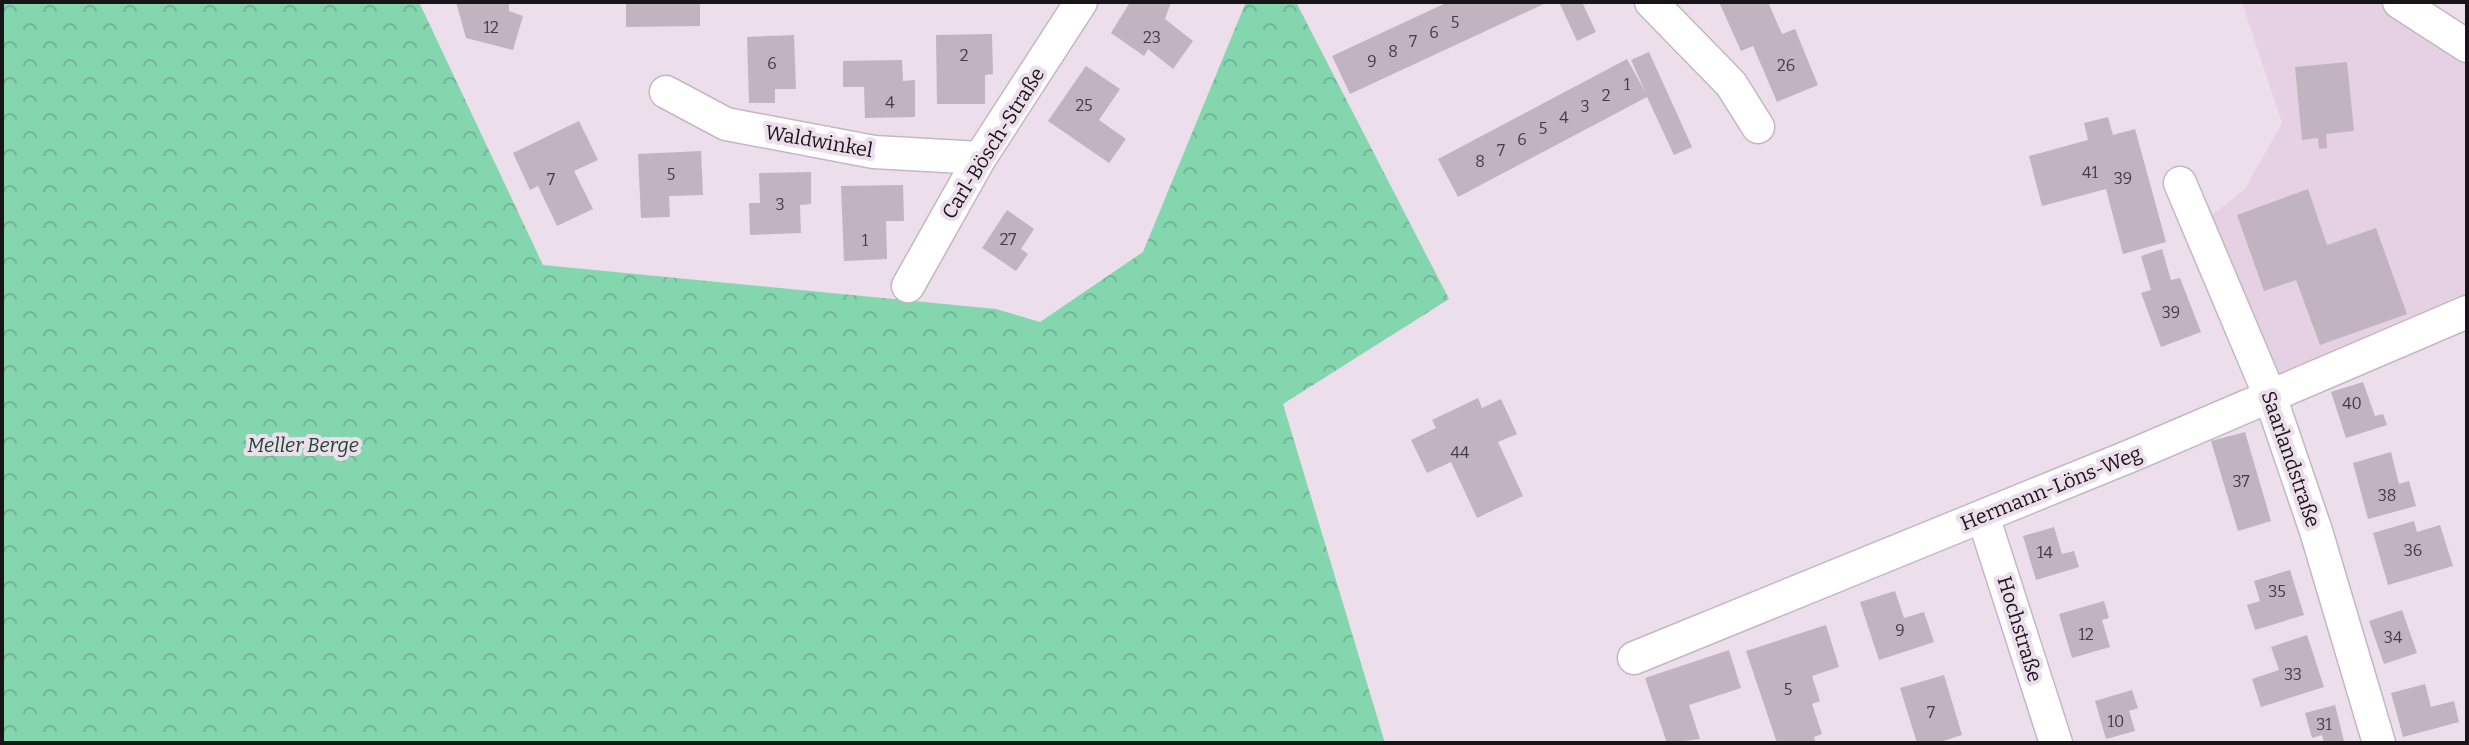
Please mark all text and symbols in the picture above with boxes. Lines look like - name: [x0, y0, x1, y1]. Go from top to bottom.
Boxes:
- house number: 5: [1451, 13, 1459, 32]
- house number: 12: [483, 18, 499, 37]
- house number: 6: [1429, 23, 1439, 42]
- house number: 23: [1143, 28, 1161, 47]
- house number: 7: [1409, 32, 1417, 51]
- house number: 8: [1388, 42, 1398, 61]
- house number: 2: [960, 46, 968, 65]
- house number: 9: [1367, 52, 1377, 71]
- house number: 6: [767, 54, 777, 73]
- house number: 26: [1777, 56, 1795, 75]
- street label: Carl-Bösch-Straße: [937, 63, 1049, 223]
- house number: 1: [1624, 75, 1631, 94]
- house number: 2: [1602, 86, 1610, 105]
- house number: 4: [885, 93, 895, 112]
- house number: 25: [1075, 96, 1093, 115]
- house number: 3: [1580, 97, 1590, 116]
- house number: 4: [1559, 108, 1569, 127]
- house number: 5: [1539, 119, 1547, 138]
- street label: Waldwinkel: [763, 120, 875, 162]
- house number: 6: [1517, 130, 1527, 149]
- house number: 7: [1497, 141, 1505, 160]
- house number: 8: [1475, 152, 1485, 171]
- house number: 41: [2082, 163, 2098, 182]
- house number: 5: [667, 165, 675, 184]
- house number: 39: [2114, 169, 2132, 188]
- house number: 7: [547, 170, 555, 189]
- house number: 3: [775, 195, 785, 214]
- house number: 27: [1000, 230, 1016, 249]
- house number: 1: [862, 231, 869, 250]
- house number: 39: [2162, 303, 2180, 322]
- street label: Saarlandstraße: [2256, 388, 2326, 530]
- house number: 40: [2342, 394, 2362, 413]
- park label: Meller Berge: [247, 433, 359, 457]
- street label: Hermann-Löns-Weg: [1957, 441, 2145, 535]
- house number: 44: [1451, 443, 1470, 462]
- house number: 37: [2232, 472, 2250, 491]
- house number: 38: [2378, 486, 2396, 505]
- house number: 36: [2404, 541, 2422, 560]
- house number: 14: [2037, 543, 2054, 562]
- street label: Hochstraße: [1993, 573, 2047, 685]
- house number: 35: [2268, 582, 2286, 601]
- house number: 9: [1895, 621, 1905, 640]
- house number: 12: [2078, 625, 2094, 644]
- house number: 34: [2384, 628, 2403, 647]
- house number: 33: [2284, 665, 2302, 684]
- house number: 5: [1784, 680, 1792, 699]
- house number: 7: [1927, 703, 1935, 722]
- house number: 10: [2108, 712, 2124, 731]
- house number: 31: [2316, 715, 2332, 734]

